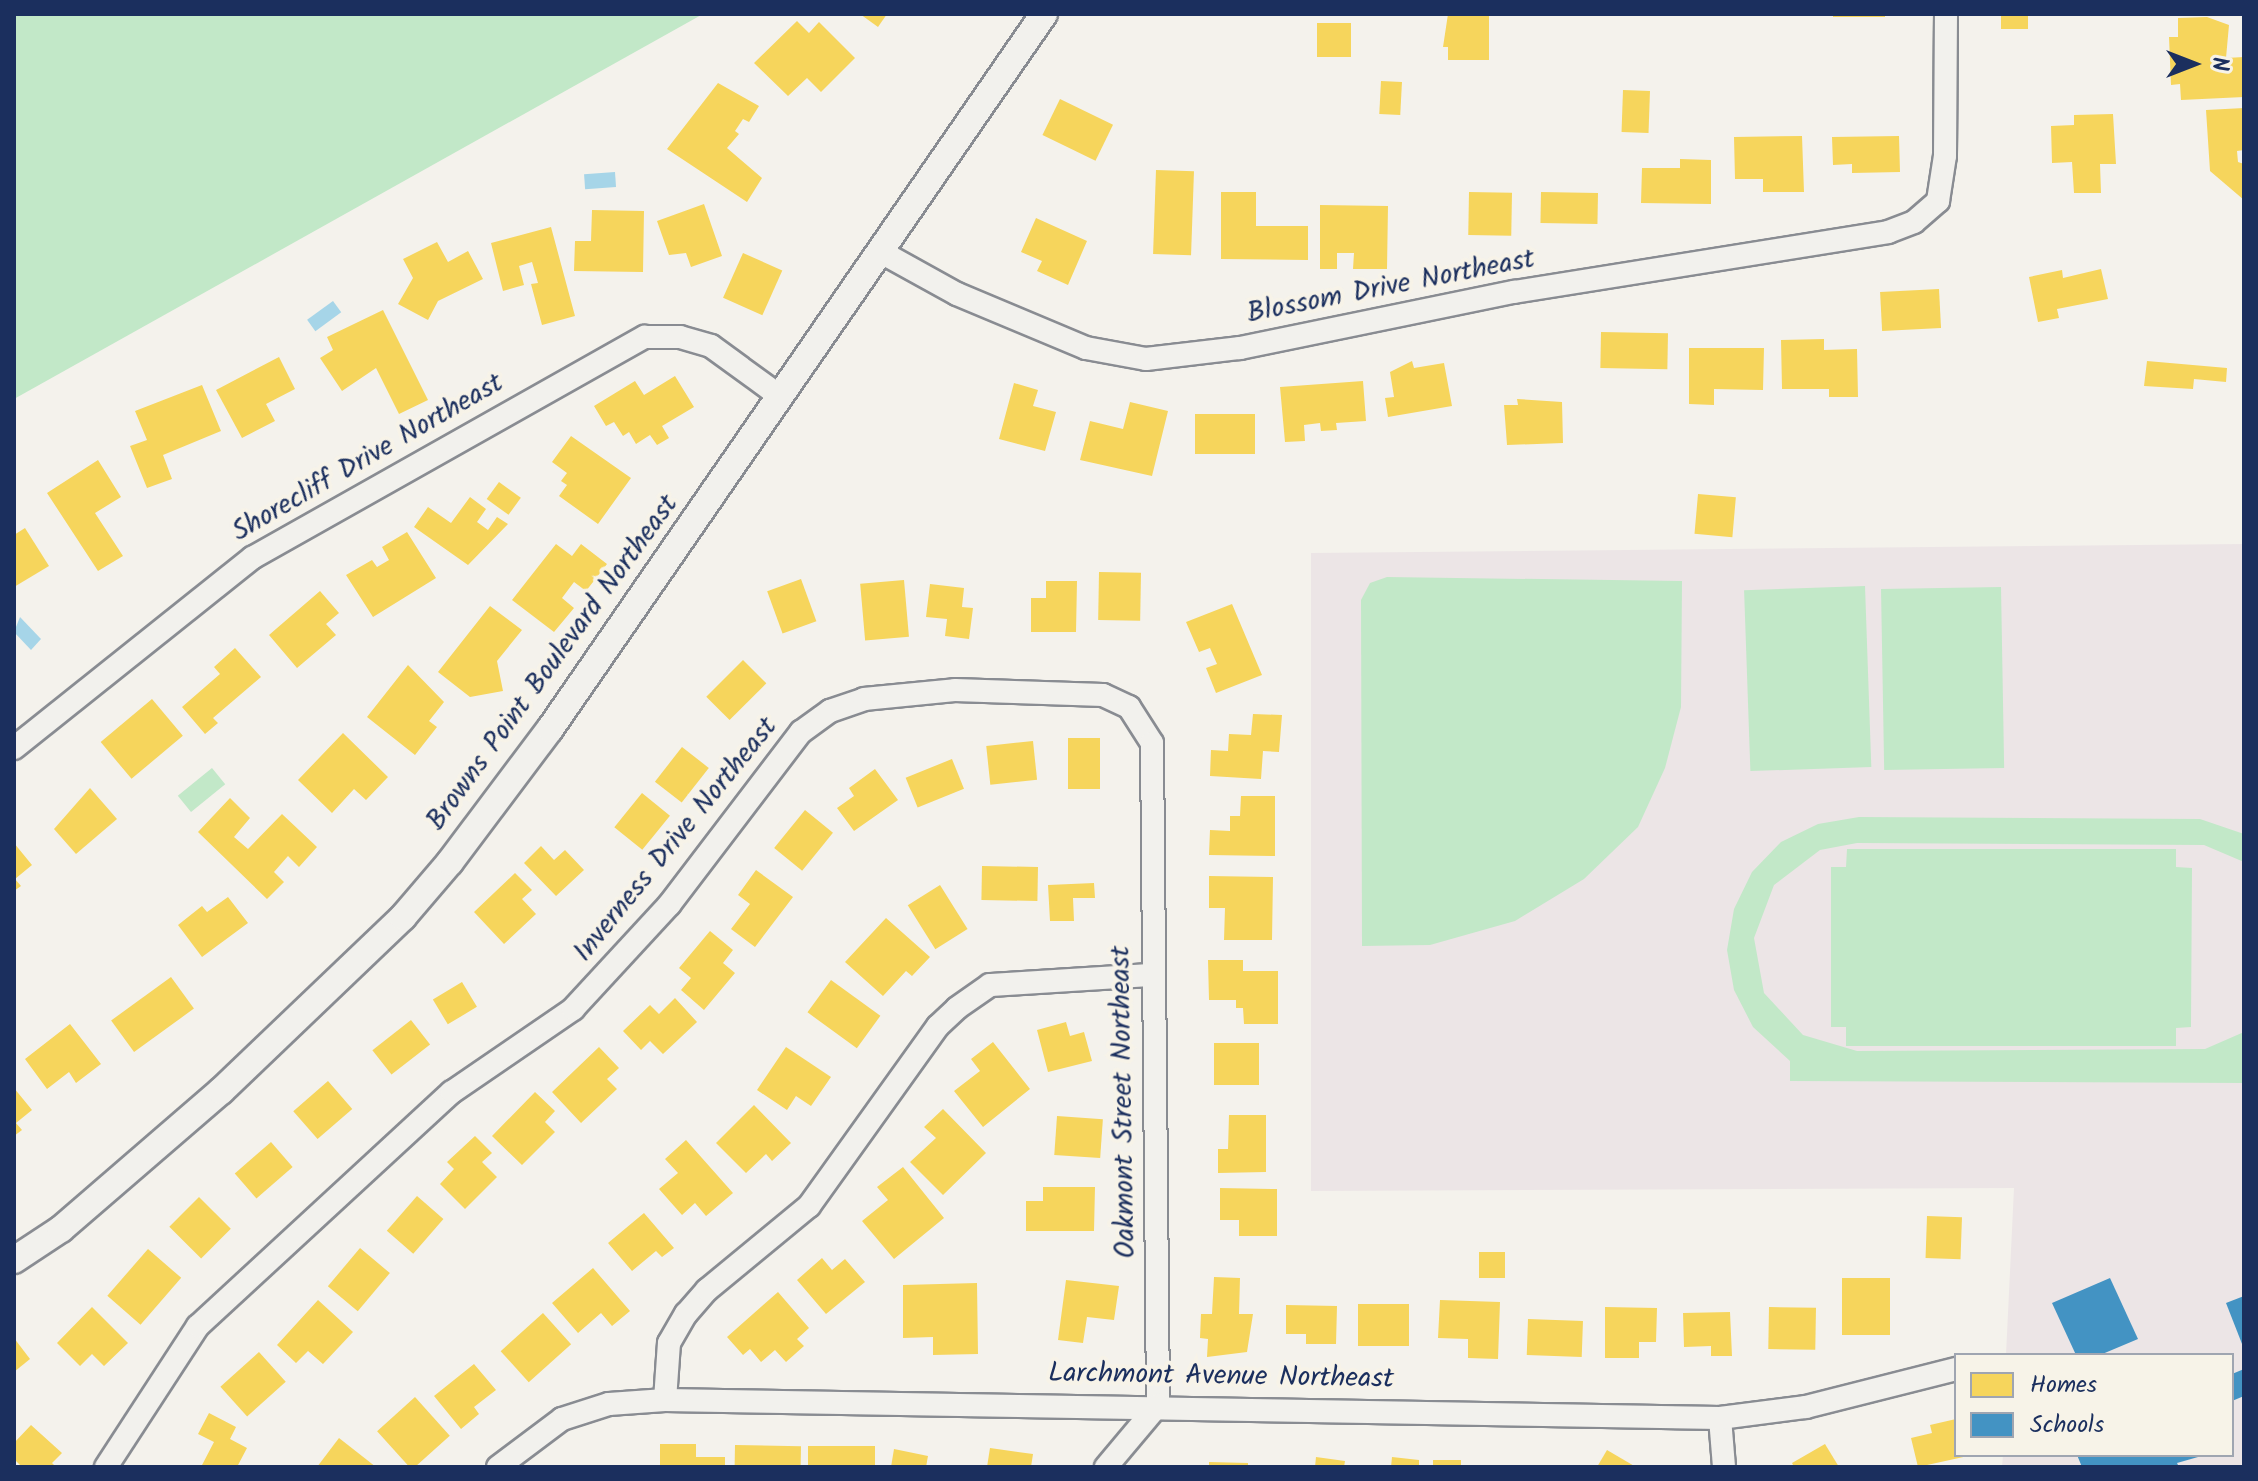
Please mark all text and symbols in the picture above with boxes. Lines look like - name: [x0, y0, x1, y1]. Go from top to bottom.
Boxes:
- north arrow: [2154, 24, 2234, 104]
- text: N: [2201, 57, 2236, 71]
- street label: Blossom Drive Northeast: [1244, 243, 1538, 331]
- street label: Shorecliff Drive Northeast: [226, 367, 510, 549]
- street label: Browns Point Boulevard Northeast: [420, 489, 686, 837]
- street label: Inverness Drive Northeast: [567, 711, 785, 969]
- street label: Oakmont Street Northeast: [1104, 945, 1144, 1259]
- legend: [1954, 1353, 2234, 1457]
- street label: Larchmont Avenue Northeast: [1048, 1357, 1394, 1397]
- text: Homes: [2030, 1366, 2097, 1405]
- text: Schools: [2030, 1406, 2104, 1445]

